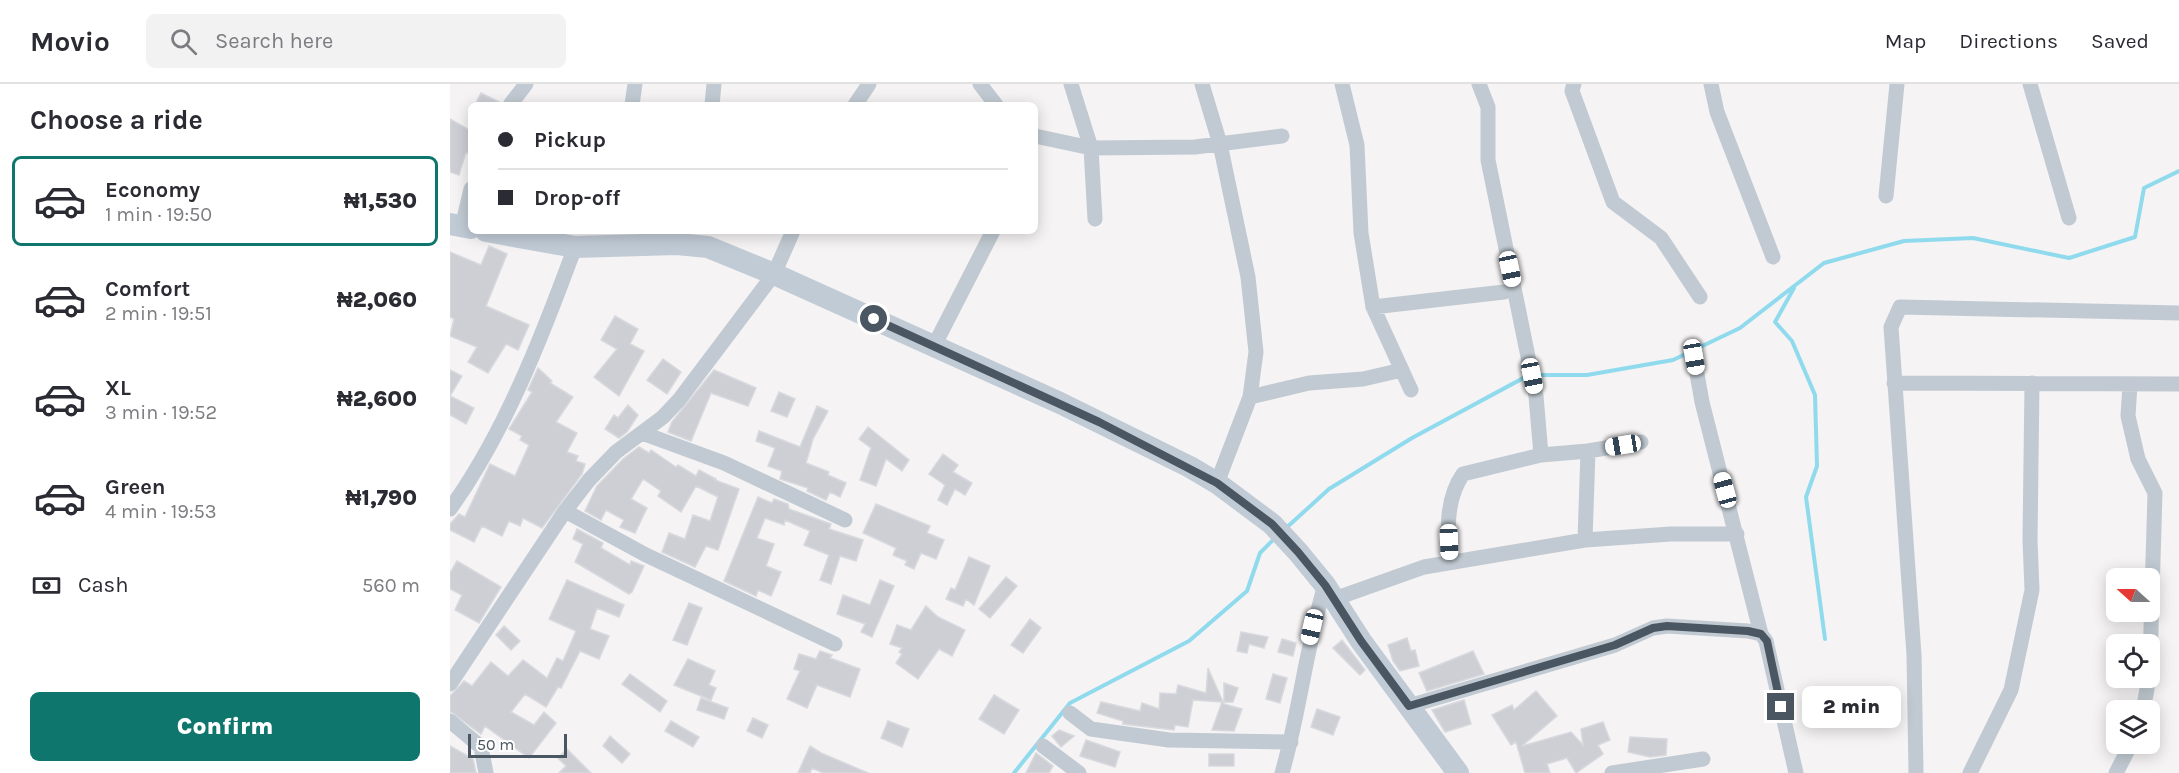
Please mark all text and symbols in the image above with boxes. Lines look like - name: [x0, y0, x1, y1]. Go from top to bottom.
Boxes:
- search box: [146, 14, 566, 68]
- text: Movio: [30, 25, 110, 58]
- icon: search: [167, 25, 200, 58]
- text: Search here: [215, 28, 333, 54]
- text: Map: [1885, 29, 1926, 53]
- text: Directions: [1959, 29, 2058, 53]
- text: Saved: [2091, 29, 2149, 53]
- text: Choose a ride: [30, 104, 203, 136]
- text: Pickup: [534, 127, 606, 153]
- icon: car: [33, 174, 87, 228]
- text: Economy: [105, 177, 200, 203]
- text: Drop-off: [534, 185, 620, 211]
- text: ₦1,530: [344, 188, 417, 214]
- text: 1 min · 19:50: [105, 203, 212, 226]
- car: [1497, 250, 1523, 288]
- icon: car: [33, 273, 87, 327]
- text: Comfort: [105, 276, 190, 302]
- text: ₦2,060: [337, 287, 417, 313]
- text: 2 min · 19:51: [105, 302, 212, 325]
- route start: [860, 305, 887, 332]
- car: [1682, 338, 1706, 376]
- car: [1520, 357, 1544, 395]
- icon: car: [33, 372, 87, 426]
- text: XL: [105, 375, 131, 401]
- text: ₦2,600: [337, 386, 417, 412]
- text: 3 min · 19:52: [105, 401, 217, 424]
- car: [1604, 433, 1642, 457]
- car: [1712, 470, 1738, 510]
- icon: car: [33, 471, 87, 525]
- text: Green: [105, 474, 166, 500]
- text: ₦1,790: [346, 485, 417, 511]
- text: 4 min · 19:53: [105, 500, 217, 523]
- car: [1439, 524, 1459, 560]
- north arrow: [2106, 568, 2160, 622]
- map controls: [2106, 568, 2160, 754]
- icon: cash: [30, 569, 63, 602]
- text: Cash: [78, 572, 128, 598]
- text: 560 m: [362, 574, 420, 597]
- car: [1299, 607, 1325, 647]
- button: locate: [2106, 634, 2160, 688]
- callout: 2 min: [1802, 686, 1901, 728]
- button: Confirm: [30, 692, 420, 761]
- route end: [1767, 693, 1794, 720]
- text: 2 min: [1823, 695, 1880, 718]
- button: layers: [2106, 700, 2160, 754]
- scale bar: [468, 731, 567, 758]
- text: 50 m: [477, 735, 514, 754]

